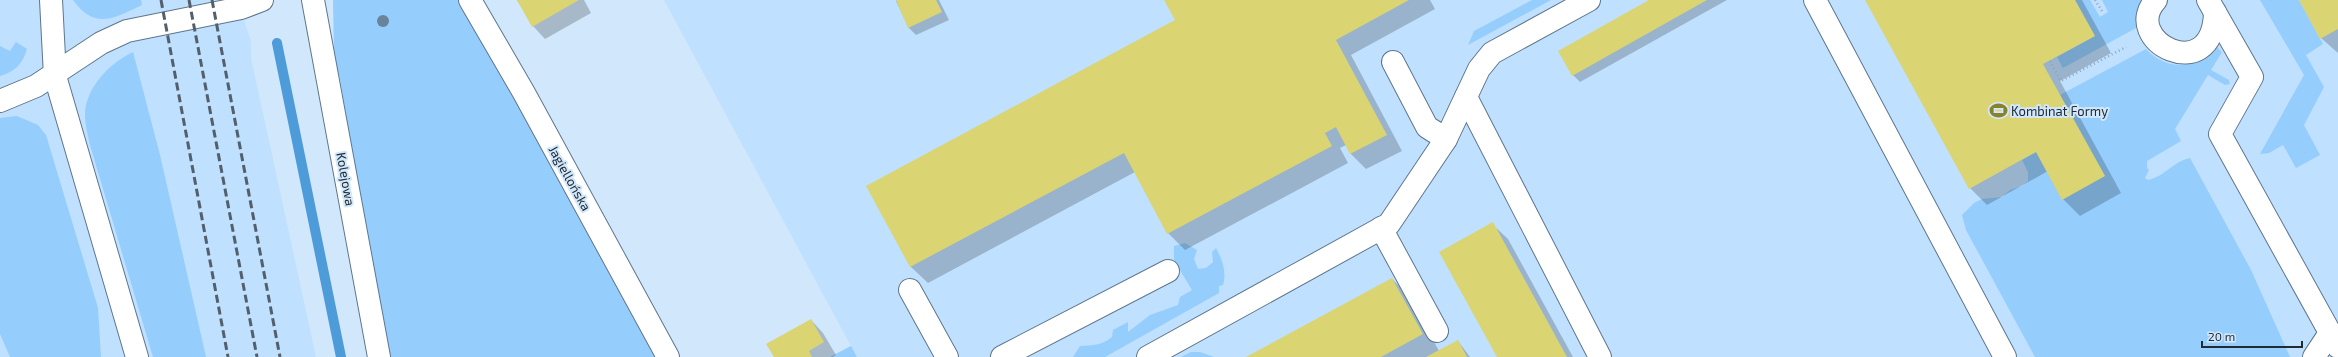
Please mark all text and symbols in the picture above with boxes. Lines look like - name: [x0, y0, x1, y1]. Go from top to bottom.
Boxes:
- sports icon: Kombinat Formy: [1988, 101, 2008, 121]
- place label: Kombinat Formy: [2011, 103, 2108, 119]
- street label: Jagiellońska: [546, 143, 594, 213]
- street label: Kolejowa: [333, 151, 359, 207]
- scale bar: [2202, 323, 2302, 349]
- text: 20 m: [2208, 329, 2235, 343]

